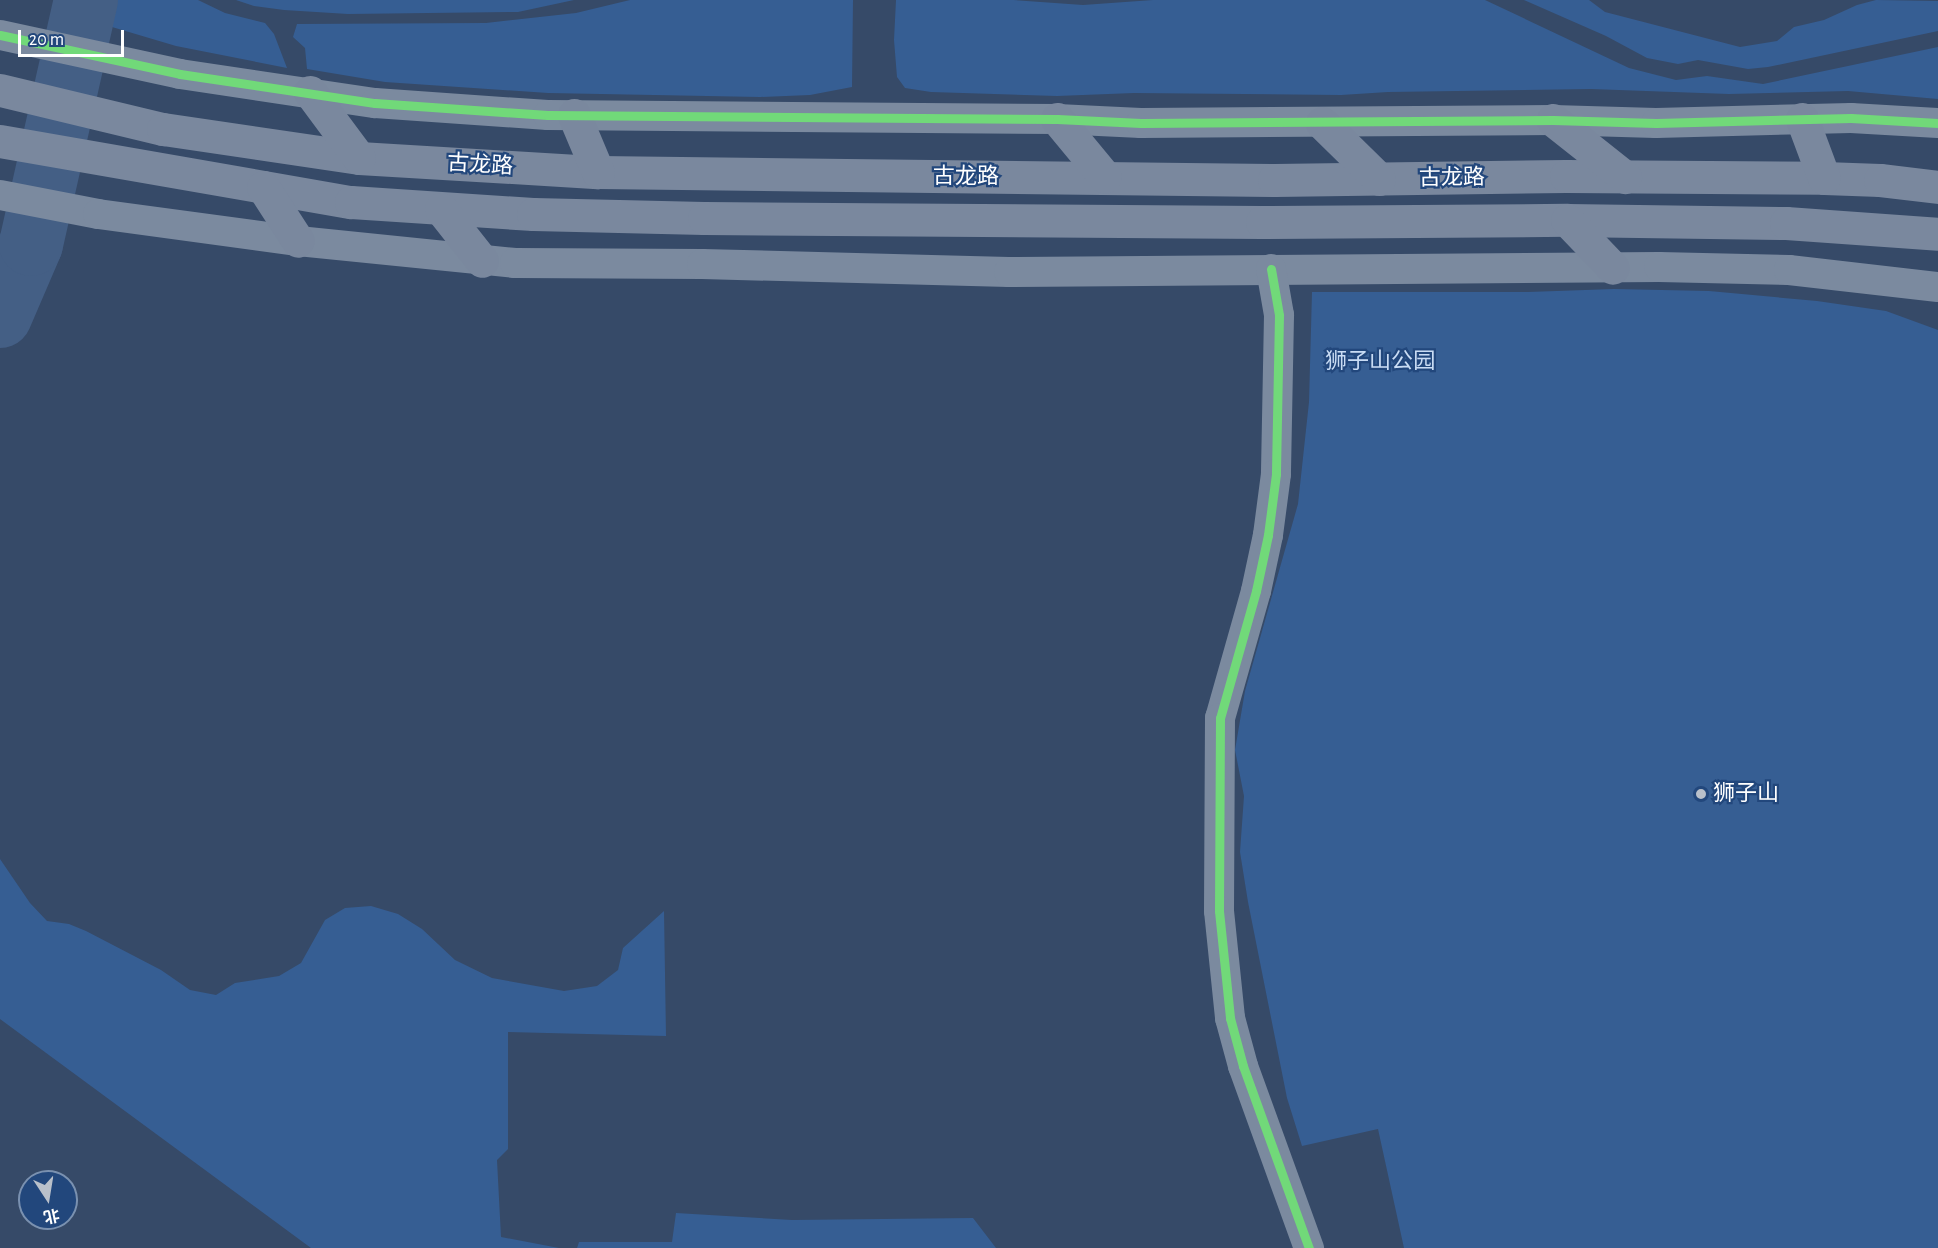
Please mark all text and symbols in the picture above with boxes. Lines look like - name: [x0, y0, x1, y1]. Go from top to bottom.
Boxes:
- scale bar: [21, 18, 128, 56]
- text: 20 m: [29, 31, 64, 49]
- street label: 古龙路: [446, 150, 514, 180]
- street label: 古龙路: [933, 164, 999, 190]
- street label: 古龙路: [1419, 164, 1485, 192]
- park label: 狮子山公园: [1325, 349, 1435, 375]
- place label: 狮子山: [1713, 781, 1779, 807]
- marker: 狮子山: [1694, 787, 1708, 801]
- north arrow: [18, 1170, 78, 1230]
- text: 北: [42, 1206, 61, 1225]

